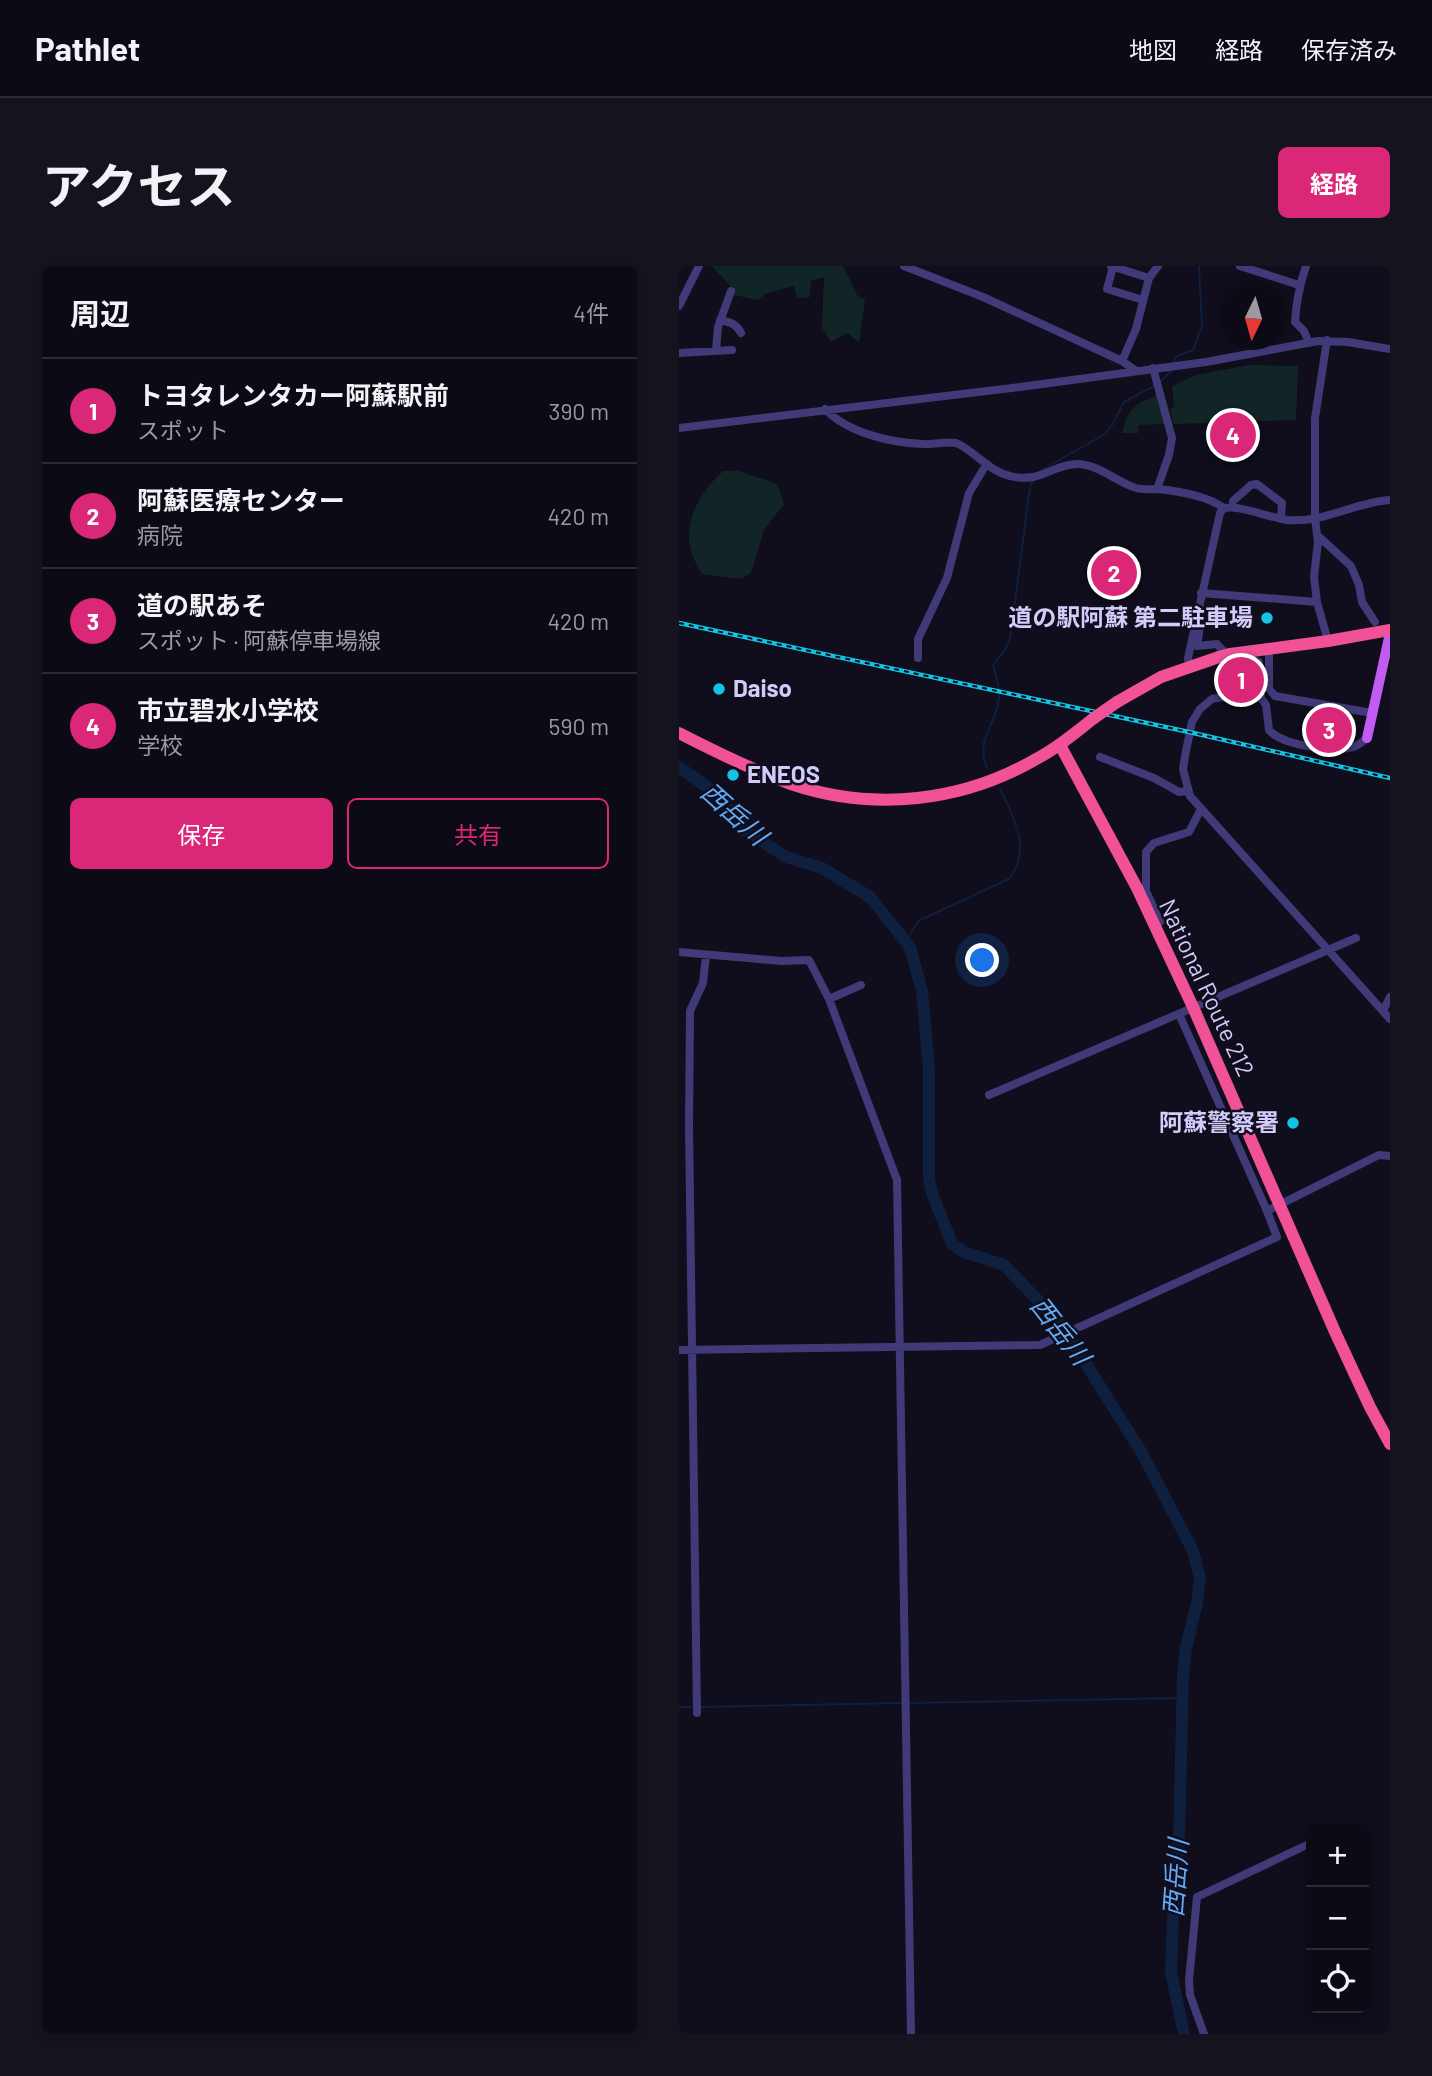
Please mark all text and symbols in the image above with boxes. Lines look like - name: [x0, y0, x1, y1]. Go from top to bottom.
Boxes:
- text: Pathlet: [35, 28, 140, 68]
- text: 地図: [1129, 35, 1177, 64]
- text: 経路: [1215, 35, 1263, 64]
- text: 保存済み: [1301, 35, 1397, 64]
- button: 経路: [1278, 147, 1390, 218]
- text: アクセス: [42, 155, 236, 214]
- north arrow: [1222, 287, 1285, 350]
- text: 周辺: [70, 295, 130, 331]
- text: 4件: [573, 299, 609, 327]
- text: トヨタレンタカー阿蘇駅前: [137, 379, 449, 410]
- text: 1: [89, 397, 97, 425]
- text: 390 m: [549, 397, 609, 425]
- pin: 4: [1210, 409, 1256, 461]
- text: スポット: [137, 416, 229, 444]
- text: 阿蘇医療センター: [137, 484, 345, 515]
- text: 2: [87, 502, 99, 530]
- text: 420 m: [547, 502, 609, 530]
- text: 病院: [137, 521, 183, 549]
- pin: 2: [1091, 547, 1137, 599]
- text: 道の駅あそ: [137, 589, 267, 620]
- place label: 道の駅阿蘇 第二駐車場: [1008, 602, 1253, 631]
- text: 3: [87, 607, 99, 635]
- text: 420 m: [547, 607, 609, 635]
- marker: 道の駅阿蘇 第二駐車場: [1259, 610, 1275, 626]
- text: スポット · 阿蘇停車場線: [137, 626, 381, 654]
- pin: 1: [1218, 654, 1264, 706]
- place label: Daiso: [733, 673, 792, 702]
- marker: Daiso: [711, 681, 727, 697]
- text: 市立碧水小学校: [137, 694, 319, 725]
- pin: 3: [1306, 704, 1352, 756]
- text: 4: [86, 712, 100, 740]
- text: 590 m: [549, 712, 609, 740]
- text: 学校: [137, 731, 183, 759]
- place label: ENEOS: [747, 759, 820, 788]
- marker: ENEOS: [725, 767, 741, 783]
- water label: 西岳川: [696, 775, 777, 853]
- button: 保存: [70, 798, 333, 869]
- button: 共有: [347, 798, 609, 869]
- street label: National Route 212: [1154, 894, 1261, 1081]
- your location: [965, 943, 999, 977]
- place label: 阿蘇警察署: [1159, 1107, 1279, 1136]
- marker: 阿蘇警察署: [1285, 1115, 1301, 1131]
- water label: 西岳川: [1025, 1290, 1099, 1373]
- map controls: [1306, 1824, 1369, 2013]
- button: +: [1306, 1824, 1369, 1887]
- water label: 西岳川: [1156, 1835, 1193, 1918]
- button: −: [1306, 1887, 1369, 1950]
- button: locate: [1306, 1950, 1369, 2013]

